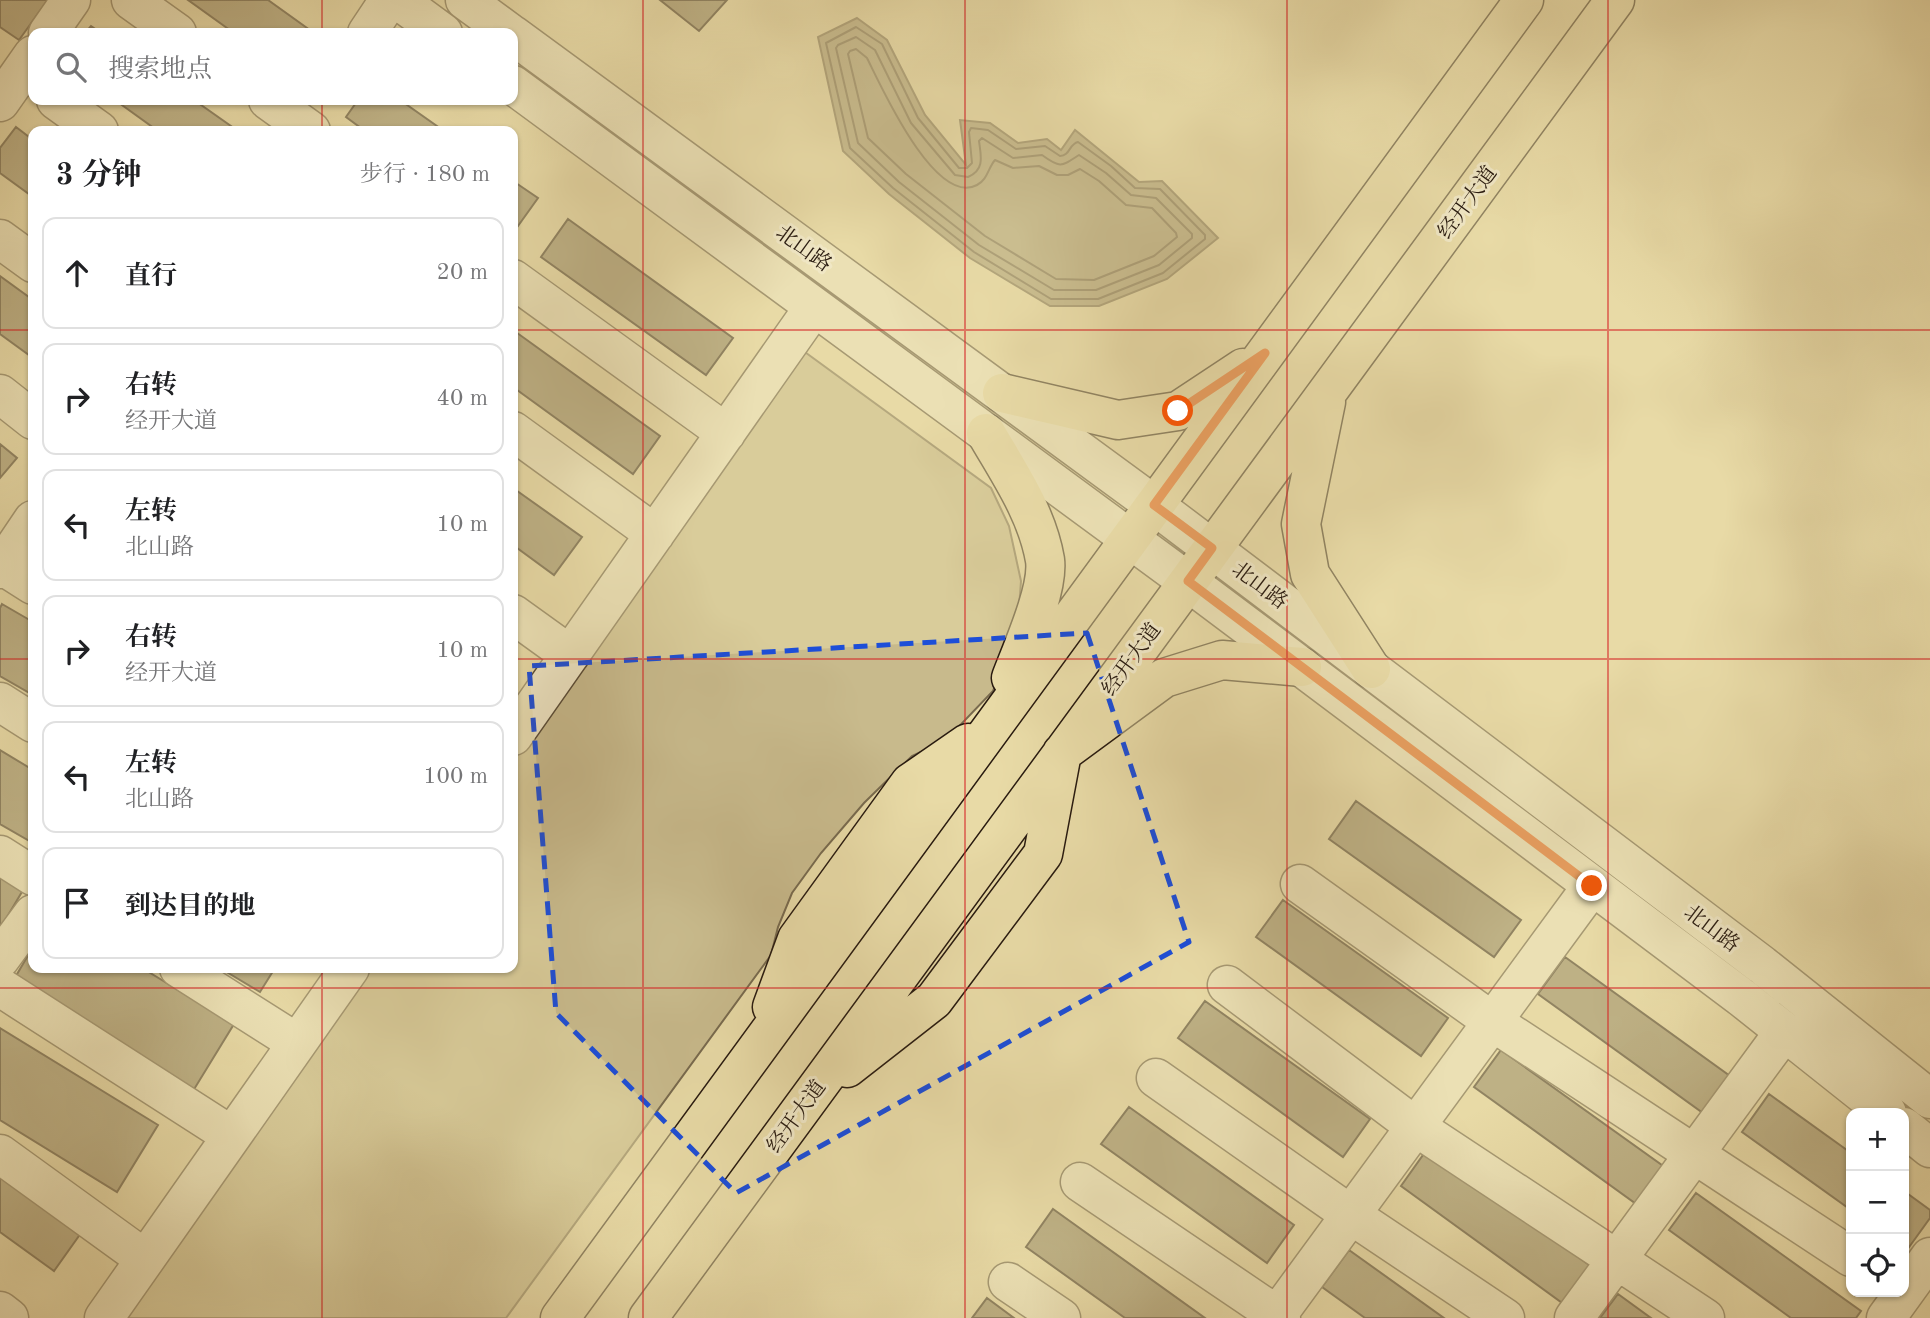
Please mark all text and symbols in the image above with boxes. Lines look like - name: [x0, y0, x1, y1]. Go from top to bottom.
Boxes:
- search box: [28, 28, 518, 105]
- icon: search: [52, 48, 90, 86]
- text: 搜索地点: [108, 57, 212, 83]
- text: 3 分钟: [56, 161, 142, 191]
- street label: 经开大道: [1433, 162, 1501, 243]
- text: 步行 · 180 m: [360, 163, 490, 186]
- street label: 北山路: [771, 221, 836, 276]
- icon: ahead: [58, 254, 96, 292]
- text: 20 m: [437, 261, 488, 284]
- text: 直行: [125, 264, 177, 290]
- text: 右转: [125, 373, 177, 399]
- icon: right: [58, 380, 96, 418]
- text: 40 m: [437, 387, 488, 410]
- route start: [1162, 395, 1193, 426]
- text: 经开大道: [125, 410, 217, 433]
- text: 左转: [125, 499, 177, 525]
- icon: left: [58, 506, 96, 544]
- text: 10 m: [437, 513, 488, 536]
- text: 北山路: [125, 536, 194, 559]
- street label: 北山路: [1228, 557, 1292, 614]
- street label: 经开大道: [1097, 619, 1165, 700]
- text: 右转: [125, 625, 177, 651]
- icon: right: [58, 632, 96, 670]
- text: 10 m: [437, 639, 488, 662]
- text: 经开大道: [125, 662, 217, 685]
- text: 左转: [125, 751, 177, 777]
- icon: left: [58, 758, 96, 796]
- text: 100 m: [423, 765, 488, 788]
- text: 北山路: [125, 788, 194, 811]
- route end: [1576, 870, 1607, 901]
- icon: arrive: [58, 884, 96, 922]
- text: 到达目的地: [125, 894, 255, 920]
- street label: 北山路: [1680, 900, 1744, 957]
- street label: 经开大道: [762, 1076, 830, 1157]
- map controls: [1846, 1108, 1909, 1297]
- button: +: [1846, 1108, 1909, 1171]
- button: −: [1846, 1171, 1909, 1234]
- button: locate: [1846, 1234, 1909, 1297]

